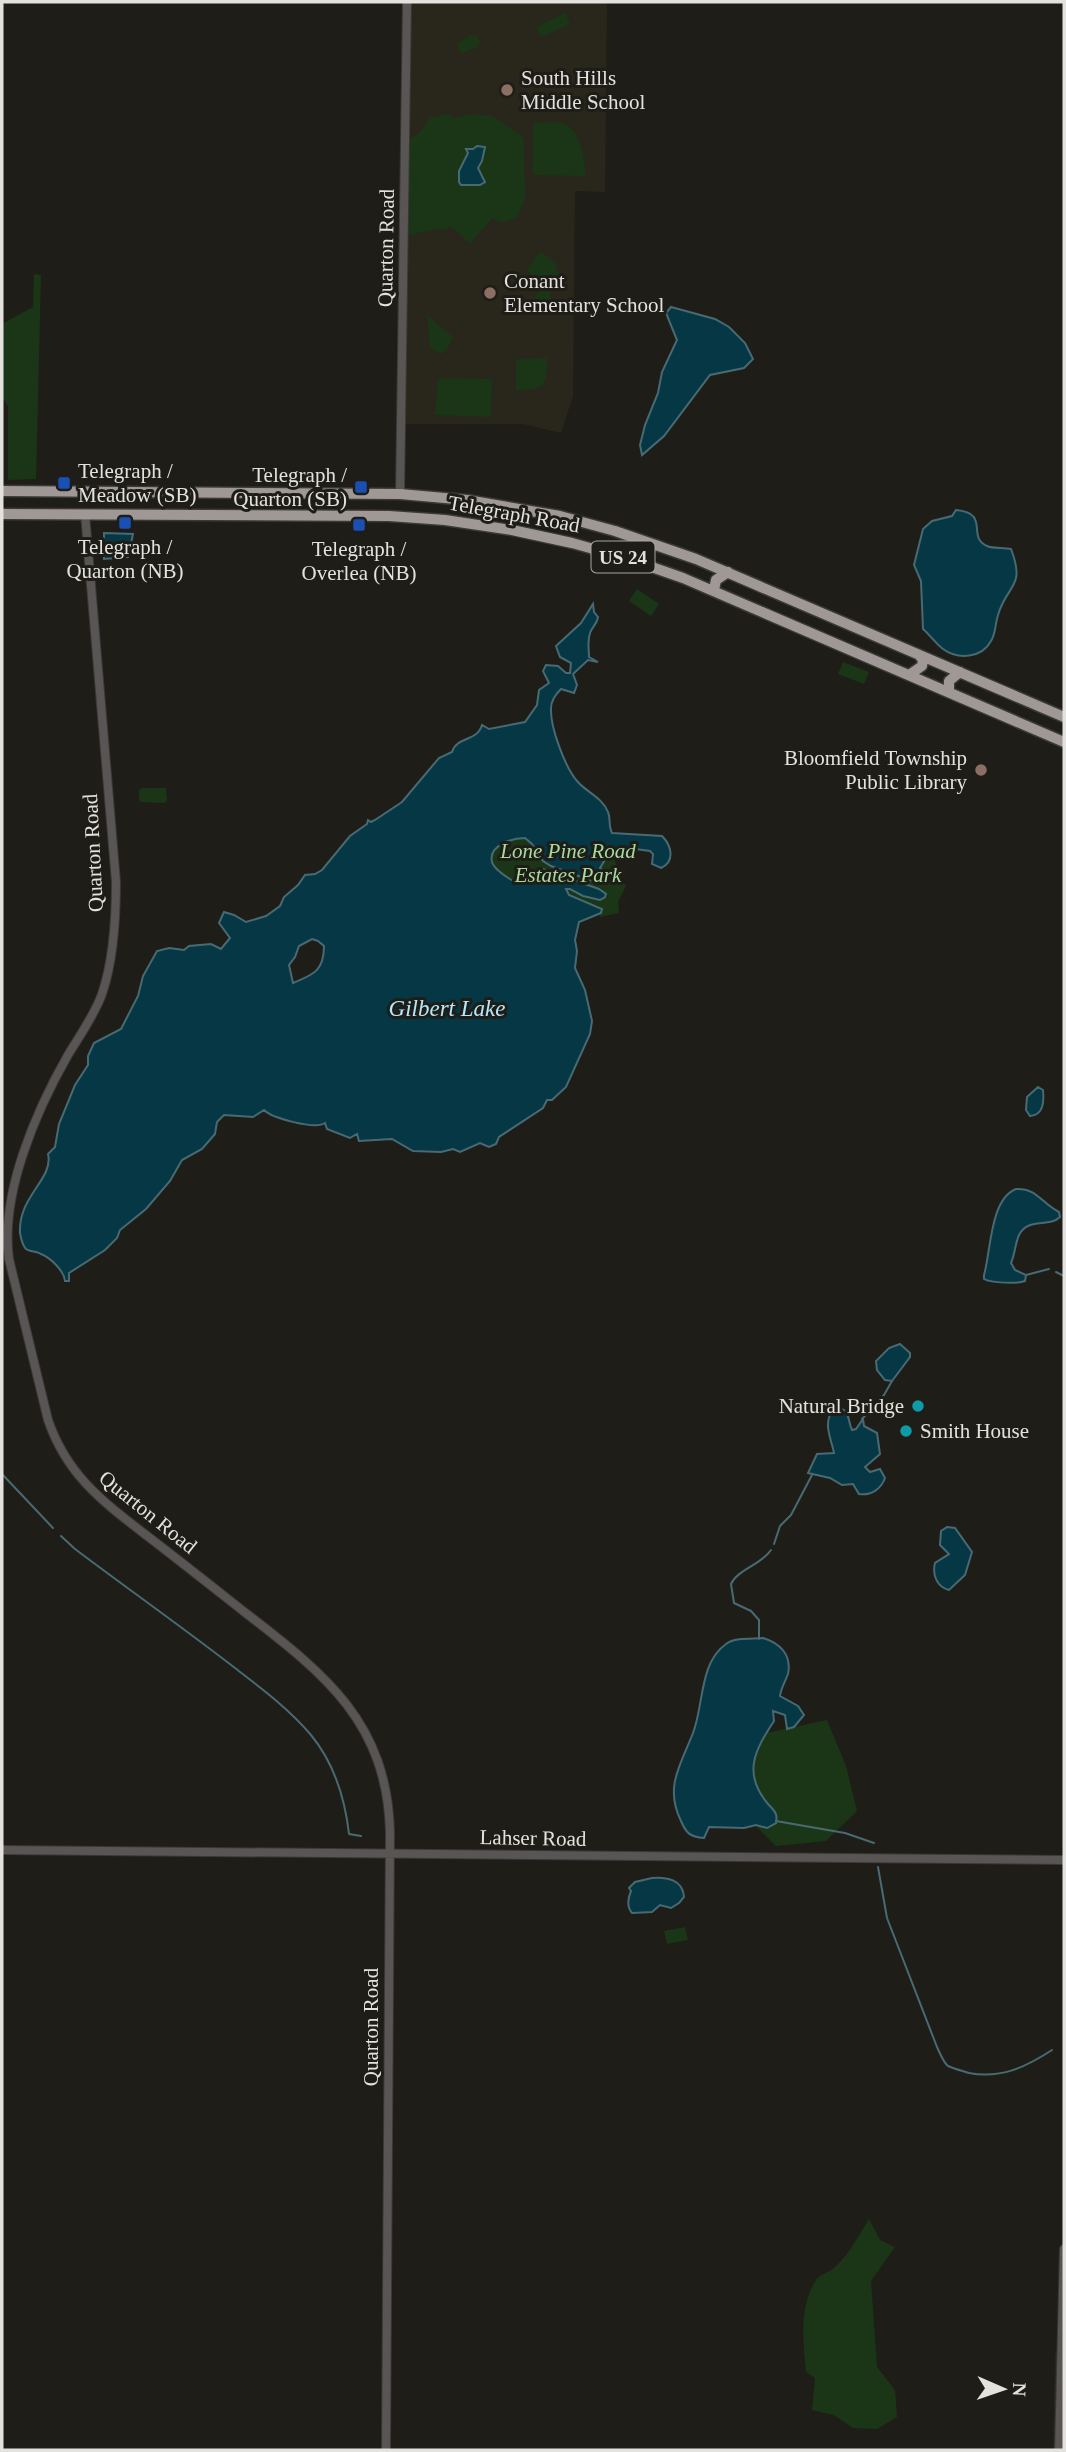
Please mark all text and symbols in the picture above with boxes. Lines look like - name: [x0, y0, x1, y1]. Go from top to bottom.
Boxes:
- place label: South Hills Middle School: [521, 66, 645, 114]
- marker: South Hills Middle School: [499, 82, 515, 98]
- street label: Quarton Road: [373, 188, 399, 307]
- place label: Conant Elementary School: [504, 269, 665, 317]
- marker: Conant Elementary School: [482, 285, 498, 301]
- place label: Telegraph / Meadow (SB): [78, 459, 196, 507]
- place label: Telegraph / Quarton (SB): [233, 463, 347, 511]
- marker: Telegraph / Meadow (SB): [56, 475, 72, 491]
- marker: Telegraph / Quarton (SB): [353, 479, 369, 495]
- street label: Telegraph Road: [446, 491, 582, 537]
- marker: Telegraph / Quarton (NB): [117, 515, 133, 531]
- marker: Telegraph / Overlea (NB): [351, 517, 367, 533]
- place label: Telegraph / Quarton (NB): [66, 535, 184, 583]
- place label: Telegraph / Overlea (NB): [302, 537, 416, 585]
- road number: US 24: [592, 542, 654, 572]
- place label: Bloomfield Township Public Library: [784, 746, 967, 794]
- marker: Bloomfield Township Public Library: [973, 762, 989, 778]
- street label: Quarton Road: [78, 793, 108, 913]
- park label: Lone Pine Road Estates Park: [499, 839, 636, 887]
- water label: Gilbert Lake: [389, 996, 505, 1021]
- place label: Natural Bridge: [779, 1394, 904, 1418]
- marker: Natural Bridge: [910, 1398, 926, 1414]
- place label: Smith House: [920, 1419, 1029, 1443]
- marker: Smith House: [898, 1423, 914, 1439]
- street label: Quarton Road: [94, 1465, 202, 1559]
- street label: Lahser Road: [479, 1825, 587, 1851]
- street label: Quarton Road: [359, 1967, 383, 2086]
- north arrow: [968, 2354, 1038, 2424]
- text: N: [1009, 2382, 1030, 2397]

